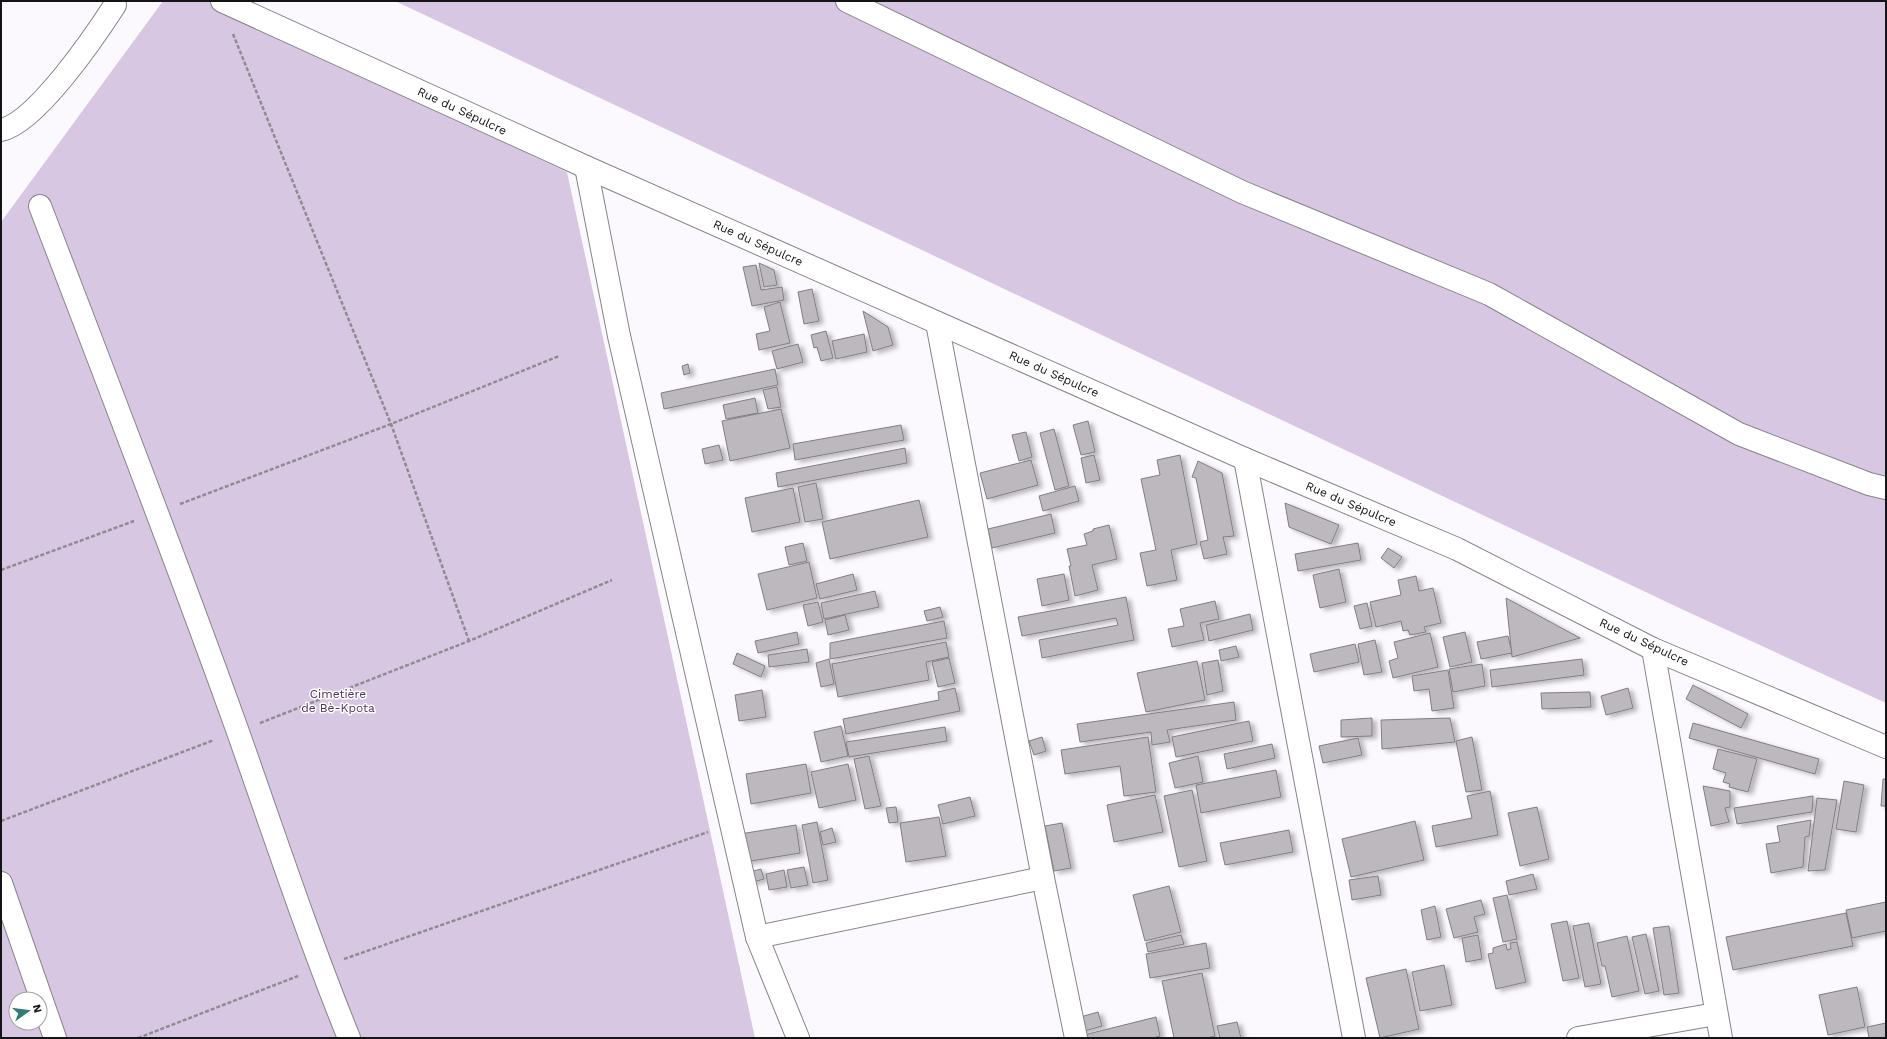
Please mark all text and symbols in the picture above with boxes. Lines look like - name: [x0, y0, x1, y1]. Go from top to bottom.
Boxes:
- street label: Rue du Sépulcre: [415, 84, 509, 138]
- street label: Rue du Sépulcre: [711, 217, 805, 269]
- street label: Rue du Sépulcre: [1007, 348, 1101, 400]
- street label: Rue du Sépulcre: [1304, 479, 1398, 529]
- street label: Rue du Sépulcre: [1597, 615, 1691, 669]
- park label: Cimetière de Bè-Kpota: [301, 687, 375, 715]
- north arrow: [8, 991, 48, 1031]
- text: N: [30, 1003, 45, 1014]

